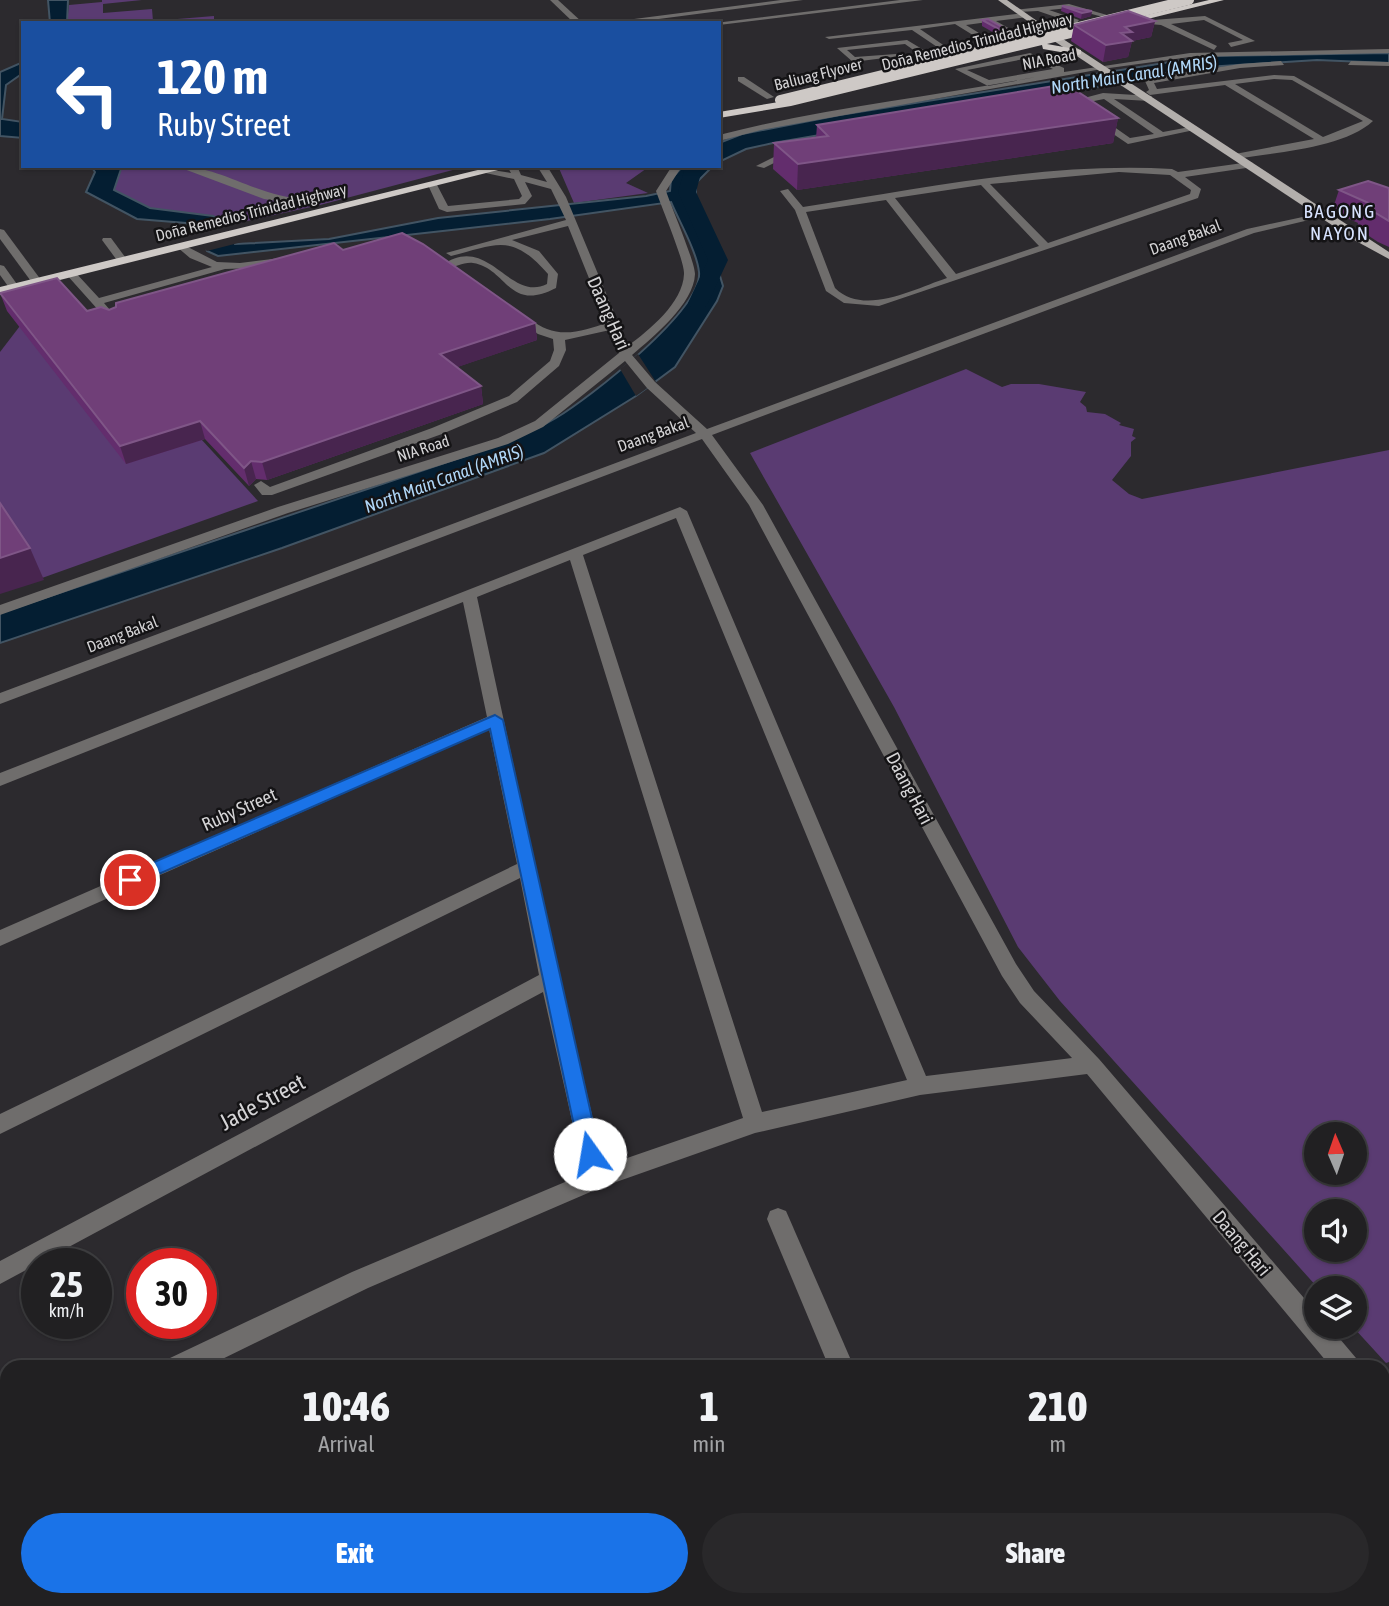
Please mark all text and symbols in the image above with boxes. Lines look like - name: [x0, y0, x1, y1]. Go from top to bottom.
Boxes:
- street label: Doña Remedios Trinidad Highway: [880, 8, 1075, 74]
- street label: NIA Road: [1021, 45, 1077, 73]
- text: 120 m: [157, 48, 268, 104]
- icon: left: [42, 49, 133, 140]
- water label: North Main Canal (AMRIS): [1049, 51, 1218, 98]
- street label: Baliuag Flyover: [772, 54, 864, 95]
- text: Ruby Street: [157, 106, 291, 143]
- street label: Doña Remedios Trinidad Highway: [154, 179, 349, 245]
- district label: BAGONG NAYON: [1304, 200, 1376, 244]
- street label: Daang Bakal: [1147, 216, 1224, 259]
- street label: Daang Hari: [583, 273, 635, 353]
- street label: Daang Bakal: [615, 413, 692, 456]
- street label: NIA Road: [394, 431, 452, 465]
- water label: North Main Canal (AMRIS): [361, 440, 526, 517]
- street label: Daang Bakal: [84, 612, 161, 657]
- street label: Daang Hari: [882, 748, 938, 828]
- street label: Ruby Street: [198, 783, 280, 835]
- pin: [100, 850, 160, 910]
- icon: arrive: [111, 861, 149, 899]
- street label: Jade Street: [215, 1069, 309, 1135]
- position arrow: [553, 1117, 627, 1191]
- north arrow: [1304, 1122, 1367, 1185]
- map controls: [1304, 1122, 1367, 1339]
- button: sound: [1304, 1199, 1367, 1262]
- street label: Daang Hari: [1208, 1206, 1276, 1280]
- speed limit sign: 30: [126, 1248, 217, 1339]
- text: 25: [50, 1264, 83, 1304]
- button: layers: [1304, 1276, 1367, 1339]
- text: km/h: [49, 1300, 84, 1321]
- text: 10:46: [303, 1382, 390, 1430]
- text: 1: [699, 1382, 719, 1430]
- text: 210: [1028, 1382, 1087, 1430]
- text: Arrival: [318, 1431, 374, 1457]
- text: min: [693, 1431, 726, 1457]
- text: m: [1049, 1431, 1066, 1457]
- button: Exit: [21, 1513, 688, 1593]
- button: Share: [702, 1513, 1369, 1593]

